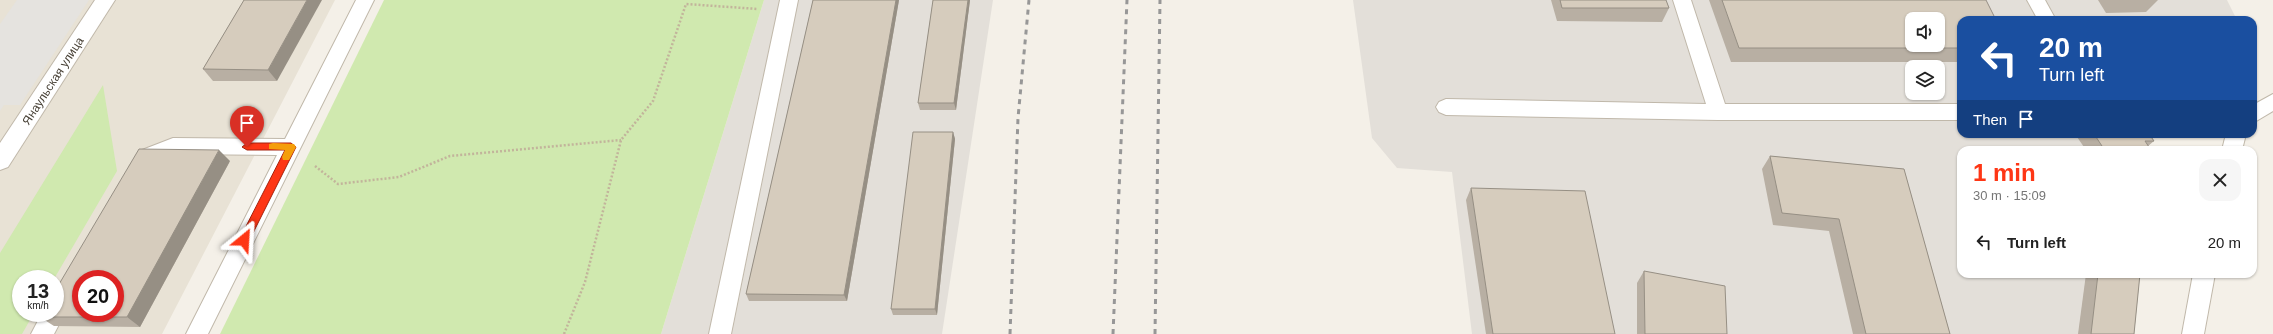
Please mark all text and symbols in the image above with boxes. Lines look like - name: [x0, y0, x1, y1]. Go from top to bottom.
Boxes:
- map controls: [1905, 12, 1945, 100]
- button: sound: [1905, 12, 1945, 52]
- icon: left: [1973, 32, 2025, 84]
- text: 20 m: [2039, 32, 2103, 63]
- street label: Янаульская улица: [19, 34, 87, 128]
- button: layers: [1905, 60, 1945, 100]
- text: Turn left: [2039, 65, 2104, 85]
- pin: [230, 106, 264, 147]
- icon: arrive: [2015, 108, 2037, 130]
- text: Then: [1973, 111, 2007, 128]
- icon: arrive: [236, 112, 258, 134]
- text: 1 min: [1973, 159, 2036, 186]
- button: close: [2199, 159, 2241, 201]
- text: 30 m · 15:09: [1973, 188, 2046, 203]
- position arrow: [223, 219, 265, 261]
- icon: left: [1973, 231, 1995, 253]
- text: Turn left: [2007, 234, 2066, 251]
- text: 20 m: [2208, 234, 2241, 251]
- speed limit sign: 20: [72, 270, 124, 322]
- text: 13: [27, 280, 49, 302]
- text: km/h: [27, 300, 49, 311]

